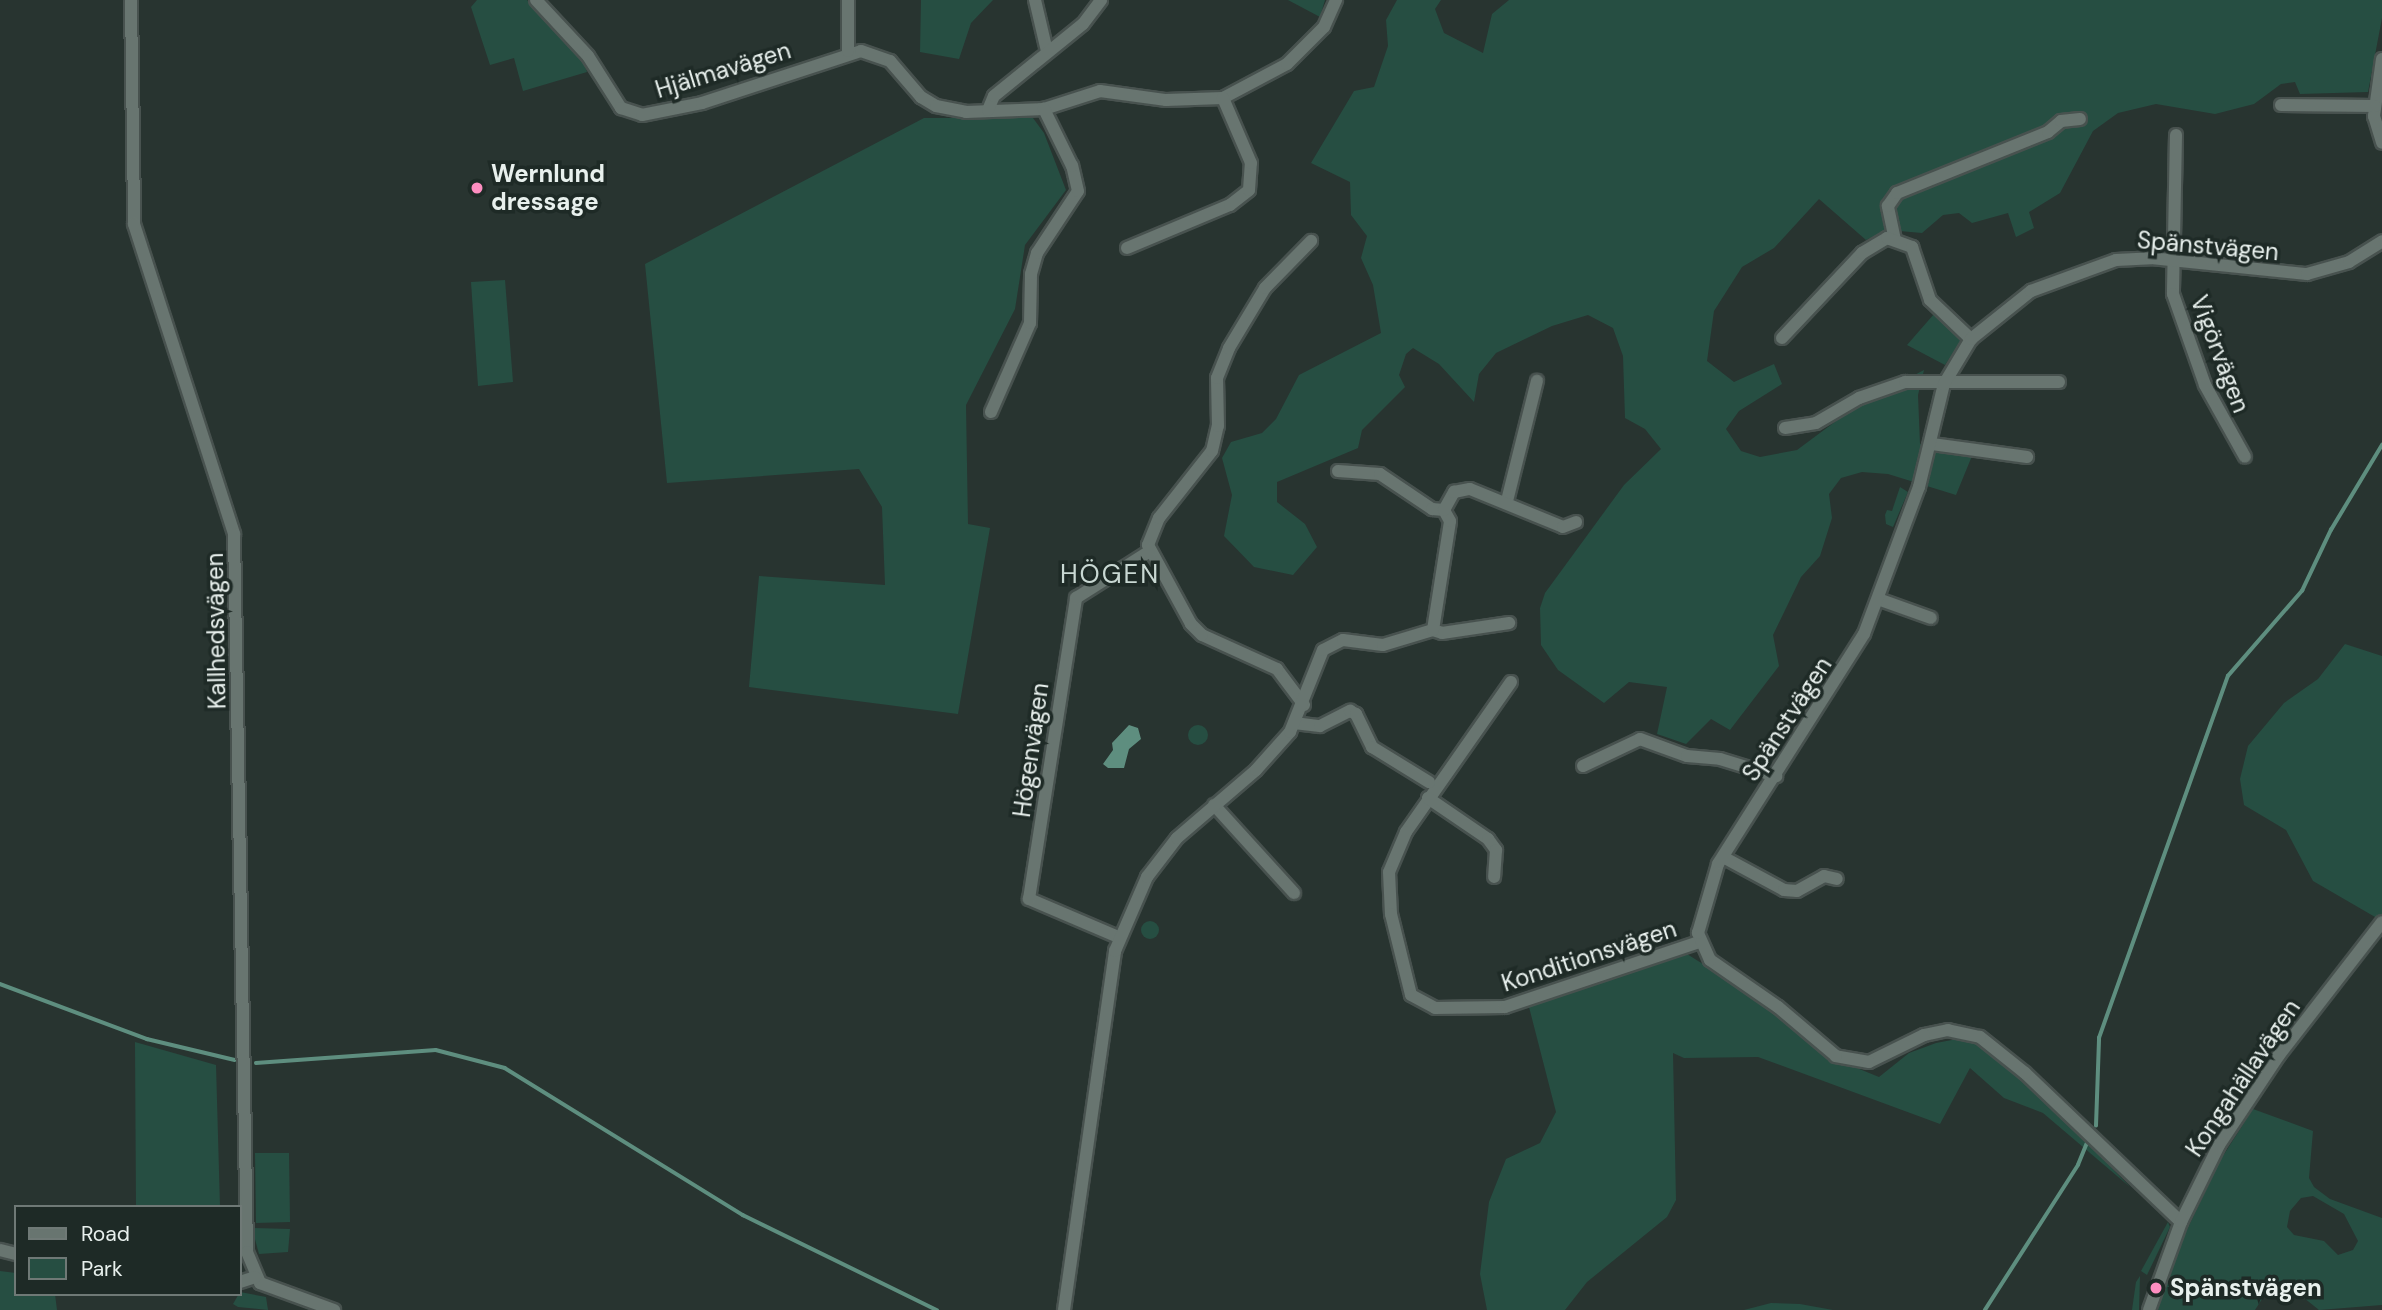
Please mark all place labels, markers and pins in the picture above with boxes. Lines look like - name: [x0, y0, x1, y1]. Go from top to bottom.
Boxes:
- place label: Wernlund dressage: [491, 160, 605, 216]
- marker: Wernlund dressage: [469, 180, 485, 196]
- place label: Spänstvägen: [2170, 1274, 2322, 1302]
- marker: Spänstvägen: [2148, 1280, 2164, 1296]

